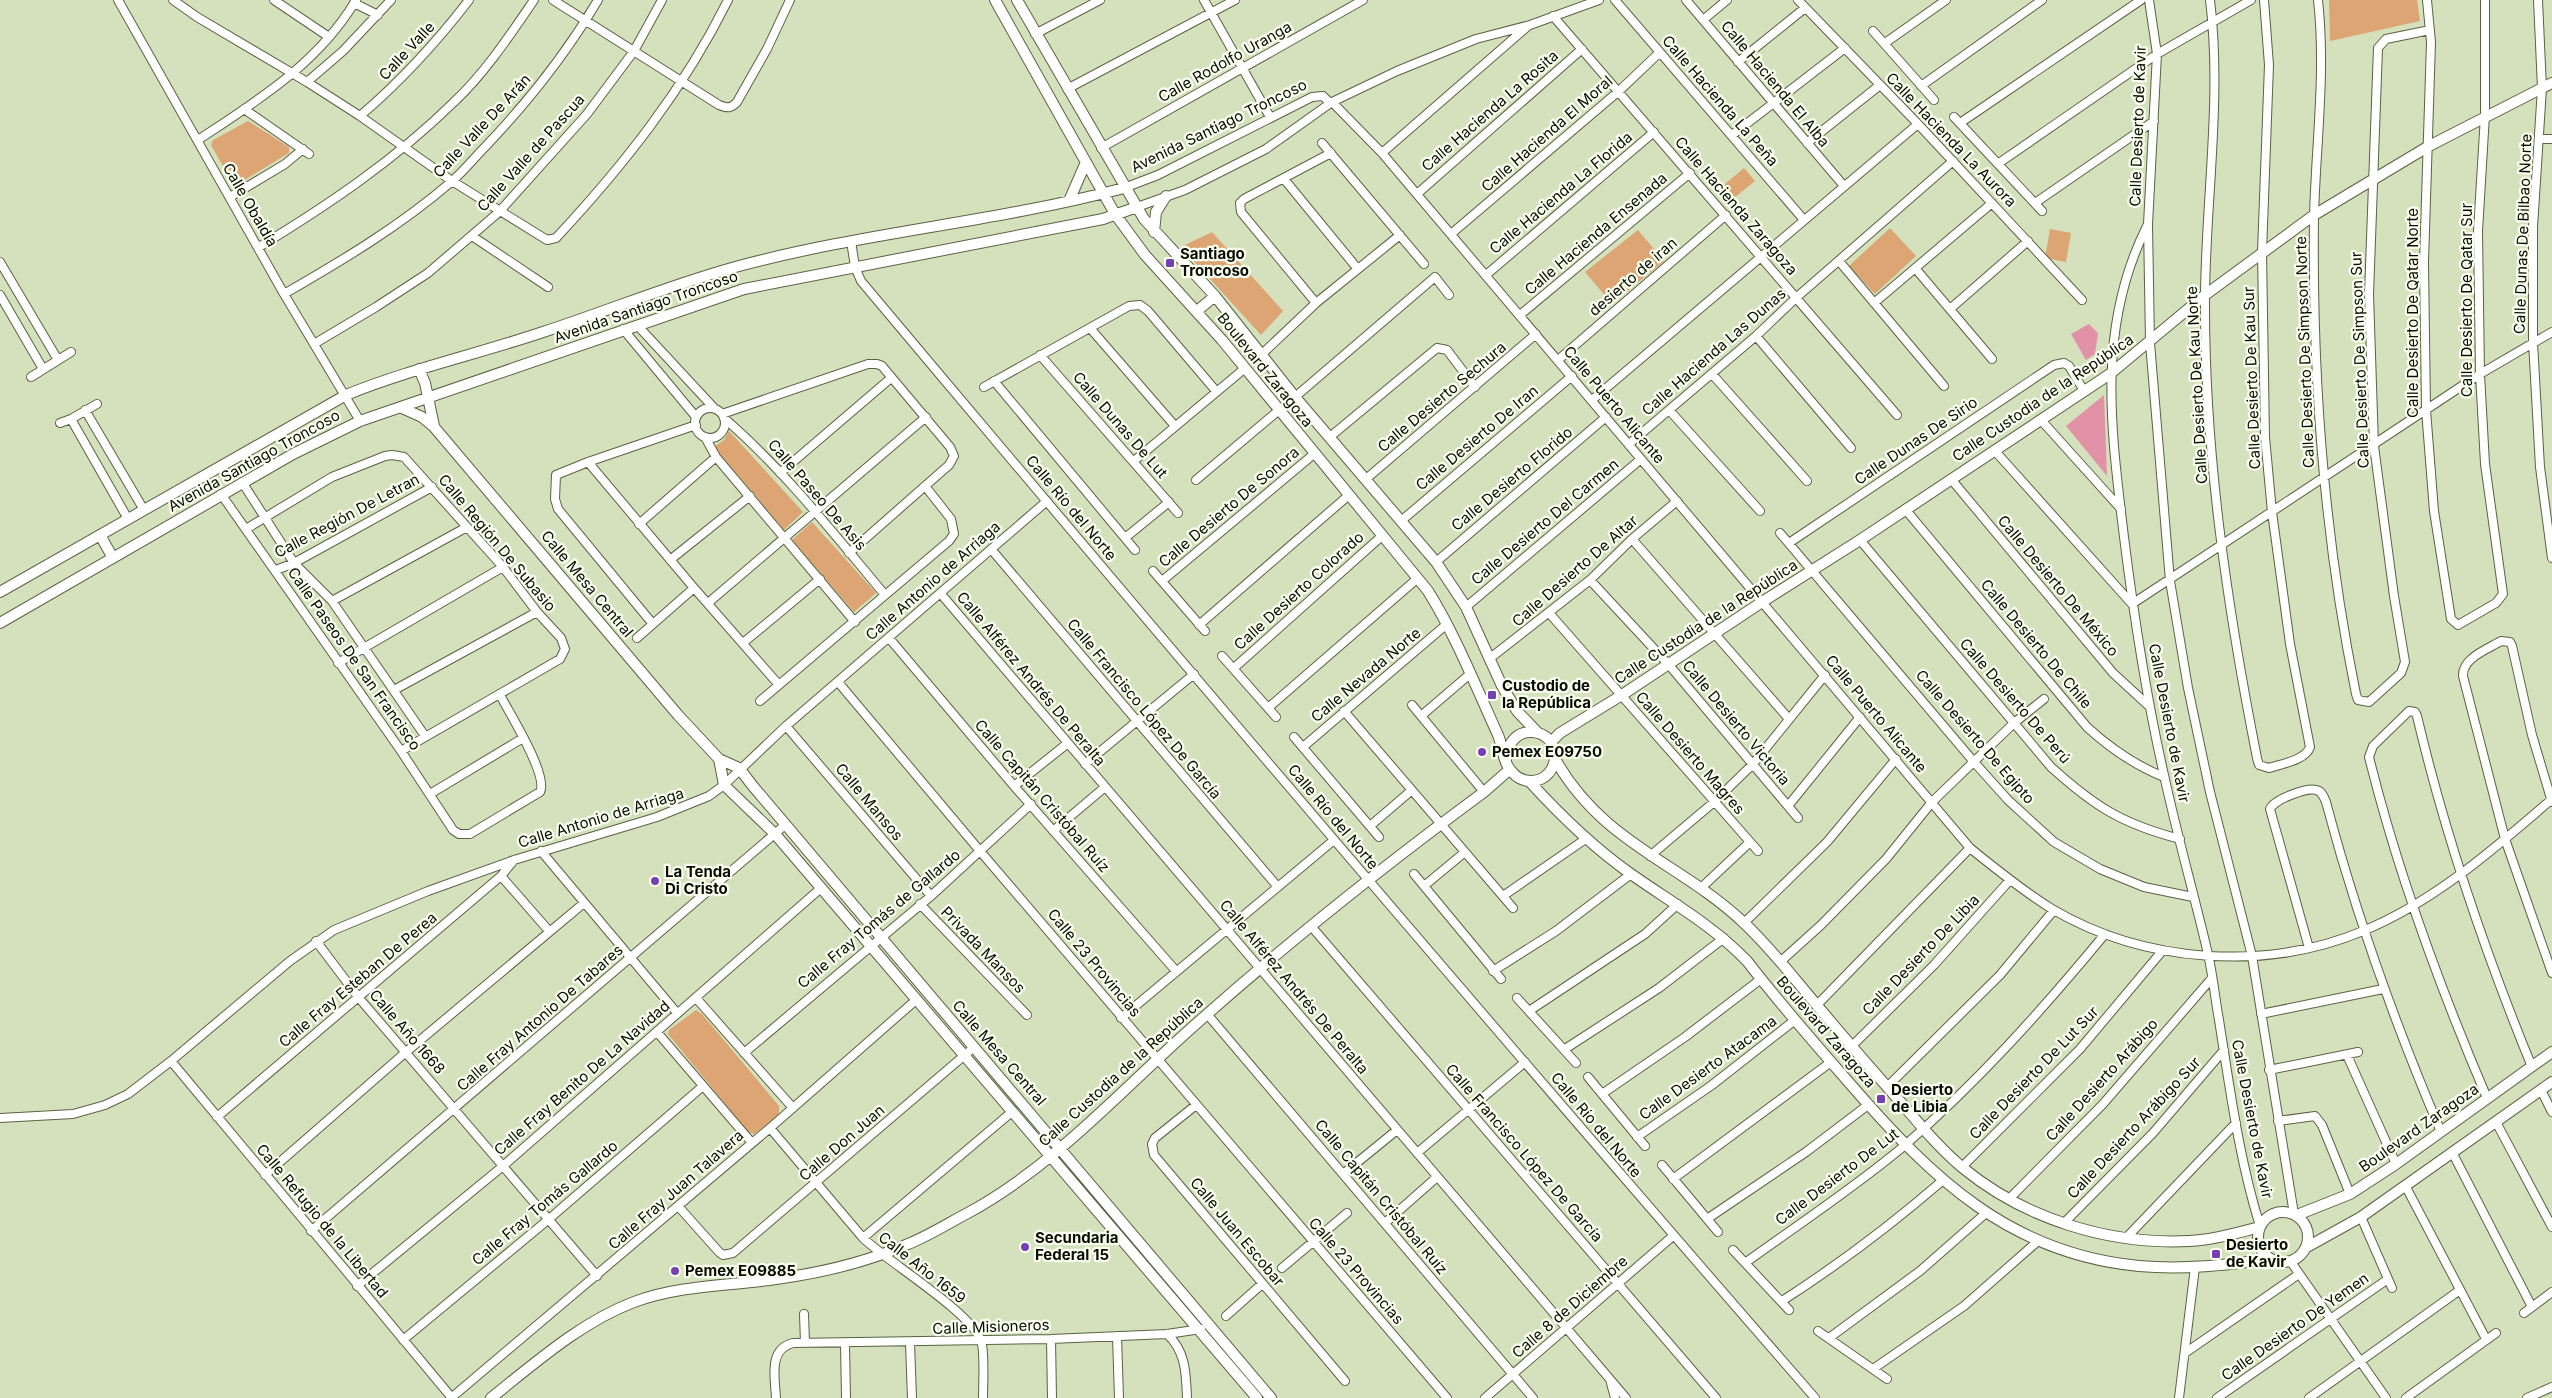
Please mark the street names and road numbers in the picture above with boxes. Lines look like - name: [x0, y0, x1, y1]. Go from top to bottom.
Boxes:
- street label: Calle Valle: [375, 17, 439, 84]
- street label: Calle Rodolfo Uranga: [1155, 17, 1295, 106]
- street label: Calle Hacienda El Alba: [1717, 17, 1834, 151]
- street label: Calle Hacienda La Peña: [1658, 31, 1782, 170]
- street label: Calle Desierto de Kavir: [2125, 45, 2150, 207]
- street label: Calle Hacienda La Rosita: [1417, 46, 1562, 175]
- street label: Calle Hacienda La Aurora: [1882, 68, 2021, 211]
- street label: Calle Valle De Arán: [429, 70, 535, 181]
- street label: Calle Hacienda El Moral: [1477, 71, 1616, 196]
- street label: Avenida Santiago Troncoso: [1128, 75, 1310, 176]
- street label: Calle Valle de Pascua: [473, 90, 588, 215]
- street label: Calle Hacienda La Florida: [1485, 127, 1636, 258]
- street label: Calle Hacienda Zaragoza: [1671, 132, 1802, 279]
- street label: Calle Dunas De Bilbao Norte: [2510, 134, 2535, 334]
- street label: Calle Obaldía: [219, 159, 282, 250]
- street label: Calle Hacienda Ensenada: [1521, 168, 1671, 299]
- street label: Calle Desierto De Qatar Sur: [2457, 202, 2476, 397]
- street label: Calle Desierto De Qatar Norte: [2403, 208, 2422, 418]
- street label: desierto de iran: [1585, 233, 1681, 320]
- street label: Calle Desierto De Simpson Norte: [2291, 236, 2318, 468]
- street label: Calle Desierto De Simpson Sur: [2346, 251, 2373, 469]
- street label: Avenida Santiago Troncoso: [551, 266, 740, 347]
- street label: Calle Hacienda Las Dunas: [1638, 284, 1790, 419]
- street label: Calle Desierto De Kau Norte: [2182, 285, 2211, 485]
- street label: Calle Desierto De Kau Sur: [2239, 286, 2264, 470]
- street label: Boulevard Zaragoza: [1213, 309, 1317, 431]
- street label: Calle Custodia de la República: [1948, 330, 2137, 466]
- street label: Calle Desierto Sechura: [1373, 337, 1510, 456]
- street label: Calle Puerto Alicante: [1560, 342, 1669, 467]
- street label: Calle Dunas De Lut: [1069, 368, 1172, 482]
- street label: Calle Desierto De Iran: [1412, 381, 1542, 494]
- street label: Calle Dunas De Sirio: [1851, 392, 1981, 489]
- street label: Avenida Santiago Troncoso: [165, 405, 343, 516]
- street label: Calle Desierto Florido: [1447, 422, 1576, 535]
- street label: Calle Paseo De Asis: [764, 435, 871, 554]
- street label: Calle Desierto De Sonora: [1155, 442, 1303, 571]
- street label: Calle Río del Norte: [1022, 451, 1121, 564]
- street label: Calle Desierto Del Carmen: [1467, 454, 1622, 589]
- street label: Calle Región De Letran: [271, 469, 423, 562]
- street label: Calle Región De Subasio: [434, 470, 560, 615]
- street label: Calle Desierto De Altar: [1508, 511, 1642, 630]
- street label: Calle Desierto De México: [1994, 511, 2123, 660]
- street label: Calle Antonio de Arriaga: [861, 517, 1004, 644]
- street label: Calle Mesa Central: [537, 526, 638, 641]
- street label: Calle Desierto Colorado: [1230, 527, 1368, 654]
- street label: Calle Custodia de la República: [1610, 555, 1801, 688]
- street label: Calle Paseos De San Francisco: [284, 563, 425, 754]
- street label: Calle Desierto De Chile: [1977, 575, 2096, 712]
- street label: Calle Alférez Andrés De Peralta: [953, 588, 1110, 770]
- street label: Calle Francisco López De García: [1063, 614, 1226, 803]
- street label: Calle Nevada Norte: [1307, 623, 1425, 726]
- street label: Calle Desierto De Perú: [1956, 634, 2075, 767]
- street label: Calle Desierto de Kavir: [2145, 642, 2194, 804]
- street label: Calle Puerto Alicante: [1822, 651, 1931, 776]
- street label: Calle Desierto Victoria: [1678, 656, 1794, 789]
- street label: Calle Desierto De Egipto: [1912, 666, 2039, 808]
- street label: Calle Desierto Magres: [1632, 687, 1749, 818]
- street label: Calle Capitán Cristóbal Ruíz: [971, 715, 1114, 876]
- street label: Calle Mansos: [831, 759, 907, 844]
- street label: Calle Río del Norte: [1284, 760, 1383, 873]
- street label: Calle Antonio de Arriaga: [516, 783, 686, 852]
- street label: Calle Fray Tomás de Gallardo: [793, 845, 964, 992]
- street label: Calle Desierto De Libia: [1858, 890, 1983, 1019]
- street label: Calle Alférez Andrés De Peralta: [1216, 896, 1373, 1078]
- street label: Privada Mansos: [937, 902, 1030, 997]
- street label: Calle 23 Provincias: [1044, 905, 1145, 1021]
- street label: Calle Fray Esteban De Perea: [275, 908, 441, 1051]
- street label: Calle Fray Antonio De Tabares: [453, 940, 627, 1095]
- street label: Boulevard Zaragoza: [1773, 972, 1880, 1091]
- street label: Calle Año 1668: [365, 985, 449, 1078]
- street label: Calle Custodia de la República: [1034, 993, 1207, 1151]
- street label: Calle Fray Benito De La Navidad: [490, 996, 673, 1159]
- street label: Calle Mesa Central: [948, 996, 1050, 1109]
- street label: Calle Desierto De Lut Sur: [1965, 1002, 2102, 1143]
- street label: Calle Desierto Atacama: [1635, 1011, 1780, 1124]
- street label: Calle Desierto Arábigo: [2041, 1014, 2162, 1145]
- street label: Calle Desierto de Kavir: [2228, 1038, 2277, 1200]
- street label: Calle Desierto Arábigo Sur: [2063, 1052, 2205, 1203]
- street label: Calle Francisco López De García: [1442, 1060, 1607, 1246]
- street label: Calle Río del Norte: [1547, 1068, 1646, 1181]
- street label: Boulevard Zaragoza: [2355, 1079, 2482, 1176]
- street label: Calle Don Juan: [795, 1100, 888, 1185]
- street label: Calle Capitán Cristóbal Ruíz: [1311, 1115, 1452, 1278]
- street label: Calle Desierto De Lut: [1771, 1124, 1902, 1229]
- street label: Calle Fray Juan Talavera: [604, 1126, 747, 1254]
- street label: Calle Fray Tomás Gallardo: [468, 1136, 621, 1269]
- street label: Calle Refugio de la Libertad: [252, 1140, 392, 1302]
- street label: Calle Juan Escobar: [1186, 1173, 1289, 1290]
- street label: Calle 23 Provincias: [1305, 1213, 1408, 1328]
- street label: Calle Año 1659: [875, 1228, 970, 1308]
- street label: Calle 8 de Diciembre: [1508, 1251, 1631, 1362]
- street label: Calle Desierto De Yemen: [2217, 1268, 2372, 1385]
- street label: Calle Misioneros: [932, 1315, 1050, 1338]

